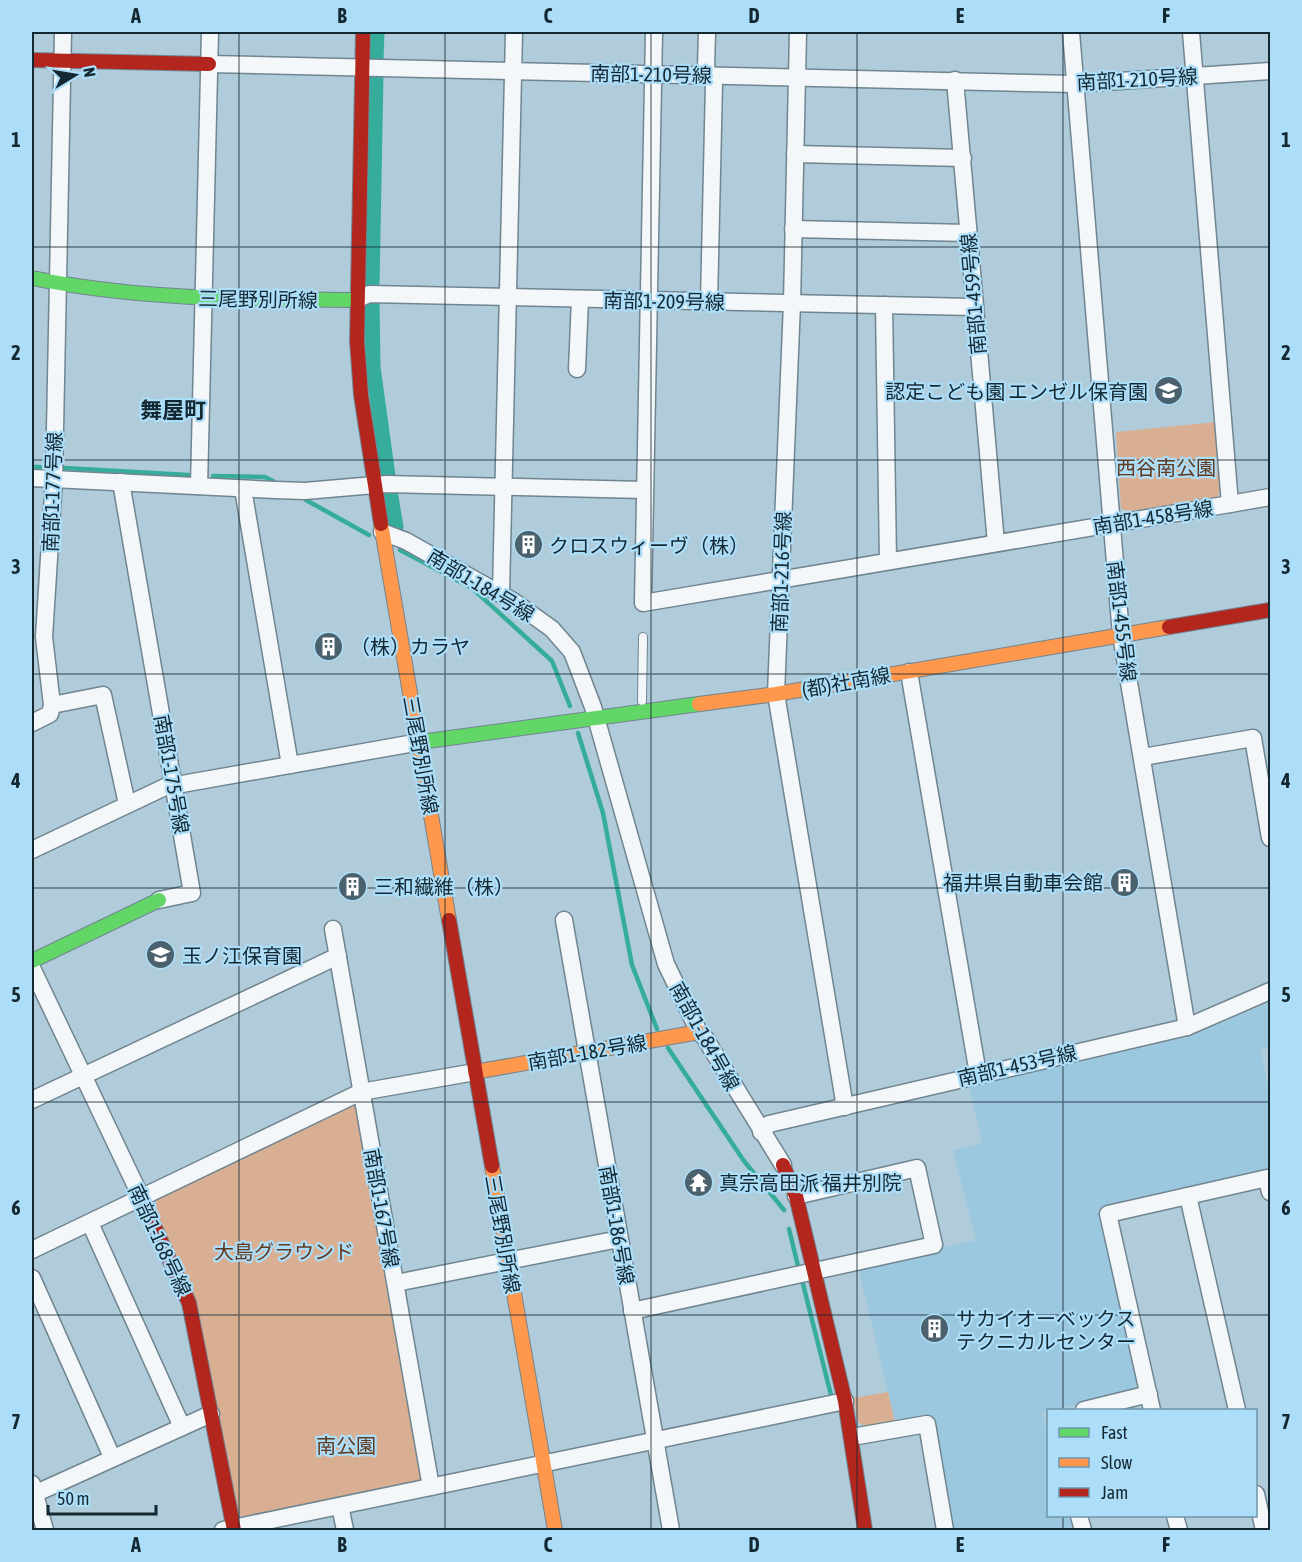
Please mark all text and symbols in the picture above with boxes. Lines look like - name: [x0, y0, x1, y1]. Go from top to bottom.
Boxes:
- text: A: [130, 4, 141, 27]
- text: B: [337, 4, 347, 27]
- text: C: [544, 4, 553, 27]
- text: D: [748, 4, 760, 27]
- text: E: [956, 4, 965, 27]
- text: F: [1162, 4, 1170, 27]
- north arrow: [45, 45, 105, 105]
- street label: 南部1-210号線: [590, 61, 712, 87]
- street label: 南部1-210号線: [1076, 64, 1198, 94]
- text: N: [80, 66, 99, 78]
- text: 1: [11, 128, 21, 151]
- text: 1: [1281, 128, 1291, 151]
- street label: 南部1-459号線: [956, 232, 990, 356]
- street label: 三尾野別所線: [198, 286, 318, 312]
- street label: 南部1-209号線: [603, 288, 725, 314]
- text: 2: [11, 341, 21, 364]
- text: 2: [1281, 341, 1291, 364]
- school or university icon: 認定こども園 エンゼル保育園: [1153, 375, 1185, 407]
- place label: 認定こども園 エンゼル保育園: [885, 380, 1148, 403]
- district label: 舞屋町: [140, 397, 206, 423]
- street label: 南部1-177号線: [38, 431, 66, 553]
- park label: 西谷南公園: [1116, 456, 1216, 479]
- street label: 南部1-458号線: [1091, 496, 1215, 538]
- street label: 南部1-216号線: [767, 511, 795, 633]
- building icon: クロスウィーヴ（株）: [512, 529, 544, 561]
- place label: クロスウィーヴ（株）: [549, 534, 749, 557]
- street label: 南部1-184号線: [423, 544, 539, 626]
- text: 3: [11, 555, 21, 578]
- text: 3: [1281, 555, 1291, 578]
- street label: 南部1-455号線: [1103, 559, 1141, 683]
- building icon: （株）カラヤ: [313, 630, 345, 662]
- place label: （株）カラヤ: [350, 635, 470, 658]
- street label: (都)社南線: [800, 663, 892, 701]
- street label: 三尾野別所線: [399, 694, 443, 816]
- street label: 南部1-175号線: [150, 713, 194, 835]
- text: 4: [10, 769, 21, 792]
- text: 4: [1280, 769, 1291, 792]
- building icon: 福井県自動車会館: [1108, 866, 1140, 898]
- building icon: 三和繊維（株）: [337, 870, 369, 902]
- place label: 福井県自動車会館: [943, 871, 1103, 894]
- place label: 三和繊維（株）: [374, 875, 514, 898]
- school or university icon: 玉ノ江保育園: [145, 939, 177, 971]
- place label: 玉ノ江保育園: [182, 944, 302, 967]
- street label: 南部1-184号線: [666, 978, 744, 1094]
- text: 5: [11, 983, 21, 1006]
- text: 5: [1281, 983, 1291, 1006]
- street label: 南部1-182号線: [526, 1030, 648, 1074]
- street label: 南部1-453号線: [955, 1040, 1079, 1090]
- street label: 南部1-167号線: [360, 1147, 404, 1269]
- street label: 南部1-186号線: [595, 1164, 639, 1286]
- temple icon: 真宗高田派 福井別院: [682, 1166, 714, 1198]
- place label: 真宗高田派 福井別院: [719, 1171, 902, 1194]
- street label: 三尾野別所線: [481, 1173, 525, 1295]
- street label: 南部1-168号線: [124, 1180, 196, 1300]
- text: 6: [11, 1196, 21, 1219]
- text: 6: [1281, 1196, 1291, 1219]
- park label: 大島グラウンド: [214, 1240, 354, 1263]
- place label: サカイオーベックス テクニカルセンター: [956, 1307, 1136, 1353]
- building icon: サカイオーベックス テクニカルセンター: [919, 1313, 951, 1345]
- legend: [1047, 1409, 1257, 1517]
- text: 7: [11, 1410, 21, 1433]
- text: 7: [1281, 1410, 1291, 1433]
- text: Fast: [1101, 1422, 1128, 1443]
- park label: 南公園: [316, 1434, 376, 1457]
- text: Slow: [1101, 1452, 1132, 1473]
- scale bar: [48, 1478, 156, 1516]
- text: Jam: [1101, 1482, 1128, 1503]
- text: 50 m: [57, 1488, 89, 1509]
- text: A: [130, 1533, 141, 1556]
- text: B: [337, 1533, 347, 1556]
- text: C: [544, 1533, 553, 1556]
- text: D: [748, 1533, 760, 1556]
- text: E: [956, 1533, 965, 1556]
- text: F: [1162, 1533, 1170, 1556]

